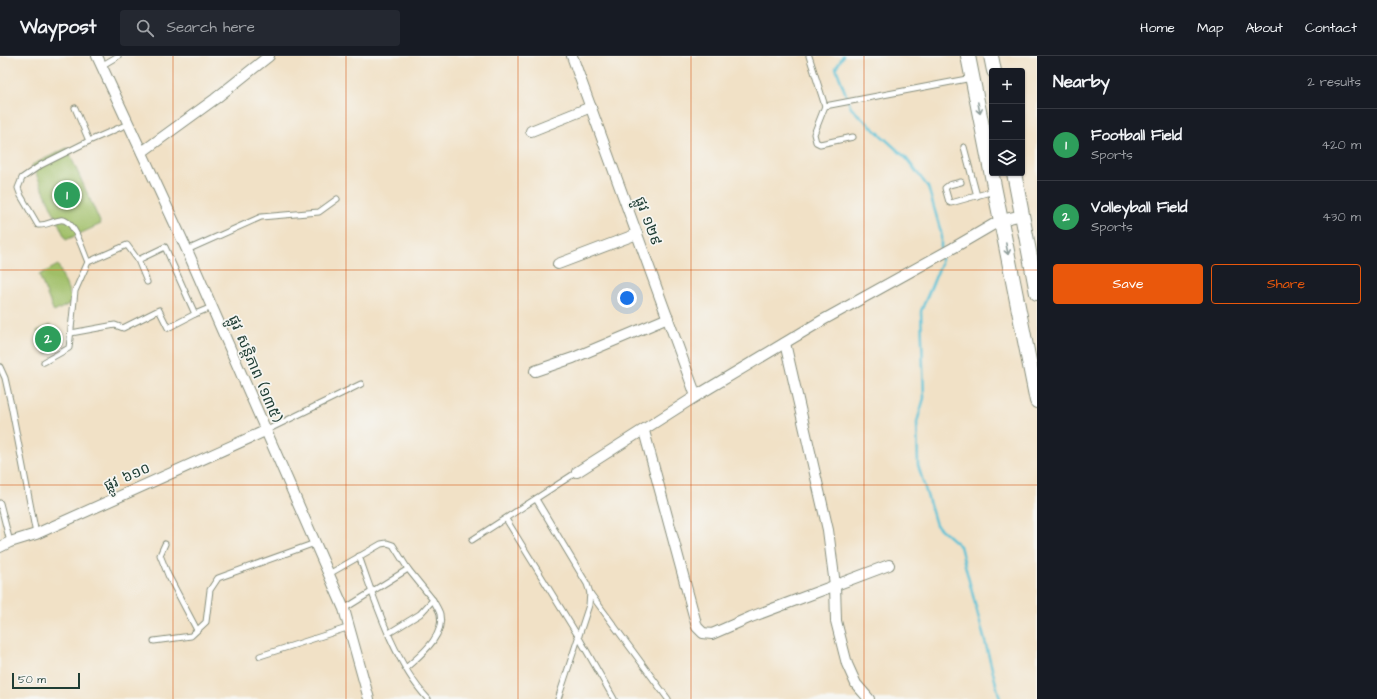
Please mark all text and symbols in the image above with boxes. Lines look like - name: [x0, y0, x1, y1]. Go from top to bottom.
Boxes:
- search box: [120, 10, 400, 46]
- text: Waypost: [20, 14, 96, 41]
- icon: search: [134, 17, 156, 39]
- text: Search here: [166, 17, 255, 38]
- text: Home: [1140, 18, 1175, 38]
- text: Map: [1197, 18, 1223, 38]
- text: About: [1245, 18, 1283, 38]
- text: Contact: [1305, 18, 1357, 38]
- map controls: [989, 68, 1025, 176]
- button: +: [989, 68, 1025, 104]
- text: Nearby: [1053, 70, 1110, 94]
- text: 2 results: [1307, 73, 1361, 91]
- one-way arrow: [975, 101, 983, 114]
- button: −: [989, 104, 1025, 140]
- text: Football Field: [1091, 125, 1182, 146]
- text: 1: [1065, 136, 1067, 154]
- text: 420 m: [1321, 136, 1361, 154]
- button: layers: [989, 140, 1025, 176]
- text: Sports: [1091, 146, 1133, 164]
- pin: 1: [54, 180, 80, 210]
- street label: ផ្លូវ ១២៩: [627, 194, 667, 249]
- text: Volleyball Field: [1091, 197, 1188, 218]
- text: 2: [1062, 208, 1070, 226]
- text: 430 m: [1322, 208, 1361, 226]
- text: Sports: [1091, 218, 1133, 236]
- one-way arrow: [1003, 242, 1011, 255]
- button: Save: [1053, 264, 1203, 304]
- button: Share: [1211, 264, 1361, 304]
- your location: [617, 288, 637, 308]
- street label: ផ្លូវ សន្តិភាព (១៣៥): [221, 312, 287, 427]
- pin: 2: [35, 324, 61, 354]
- street label: ផ្លូវ ៦១០: [100, 457, 155, 499]
- scale bar: [12, 671, 80, 690]
- text: 50 m: [18, 672, 46, 687]

